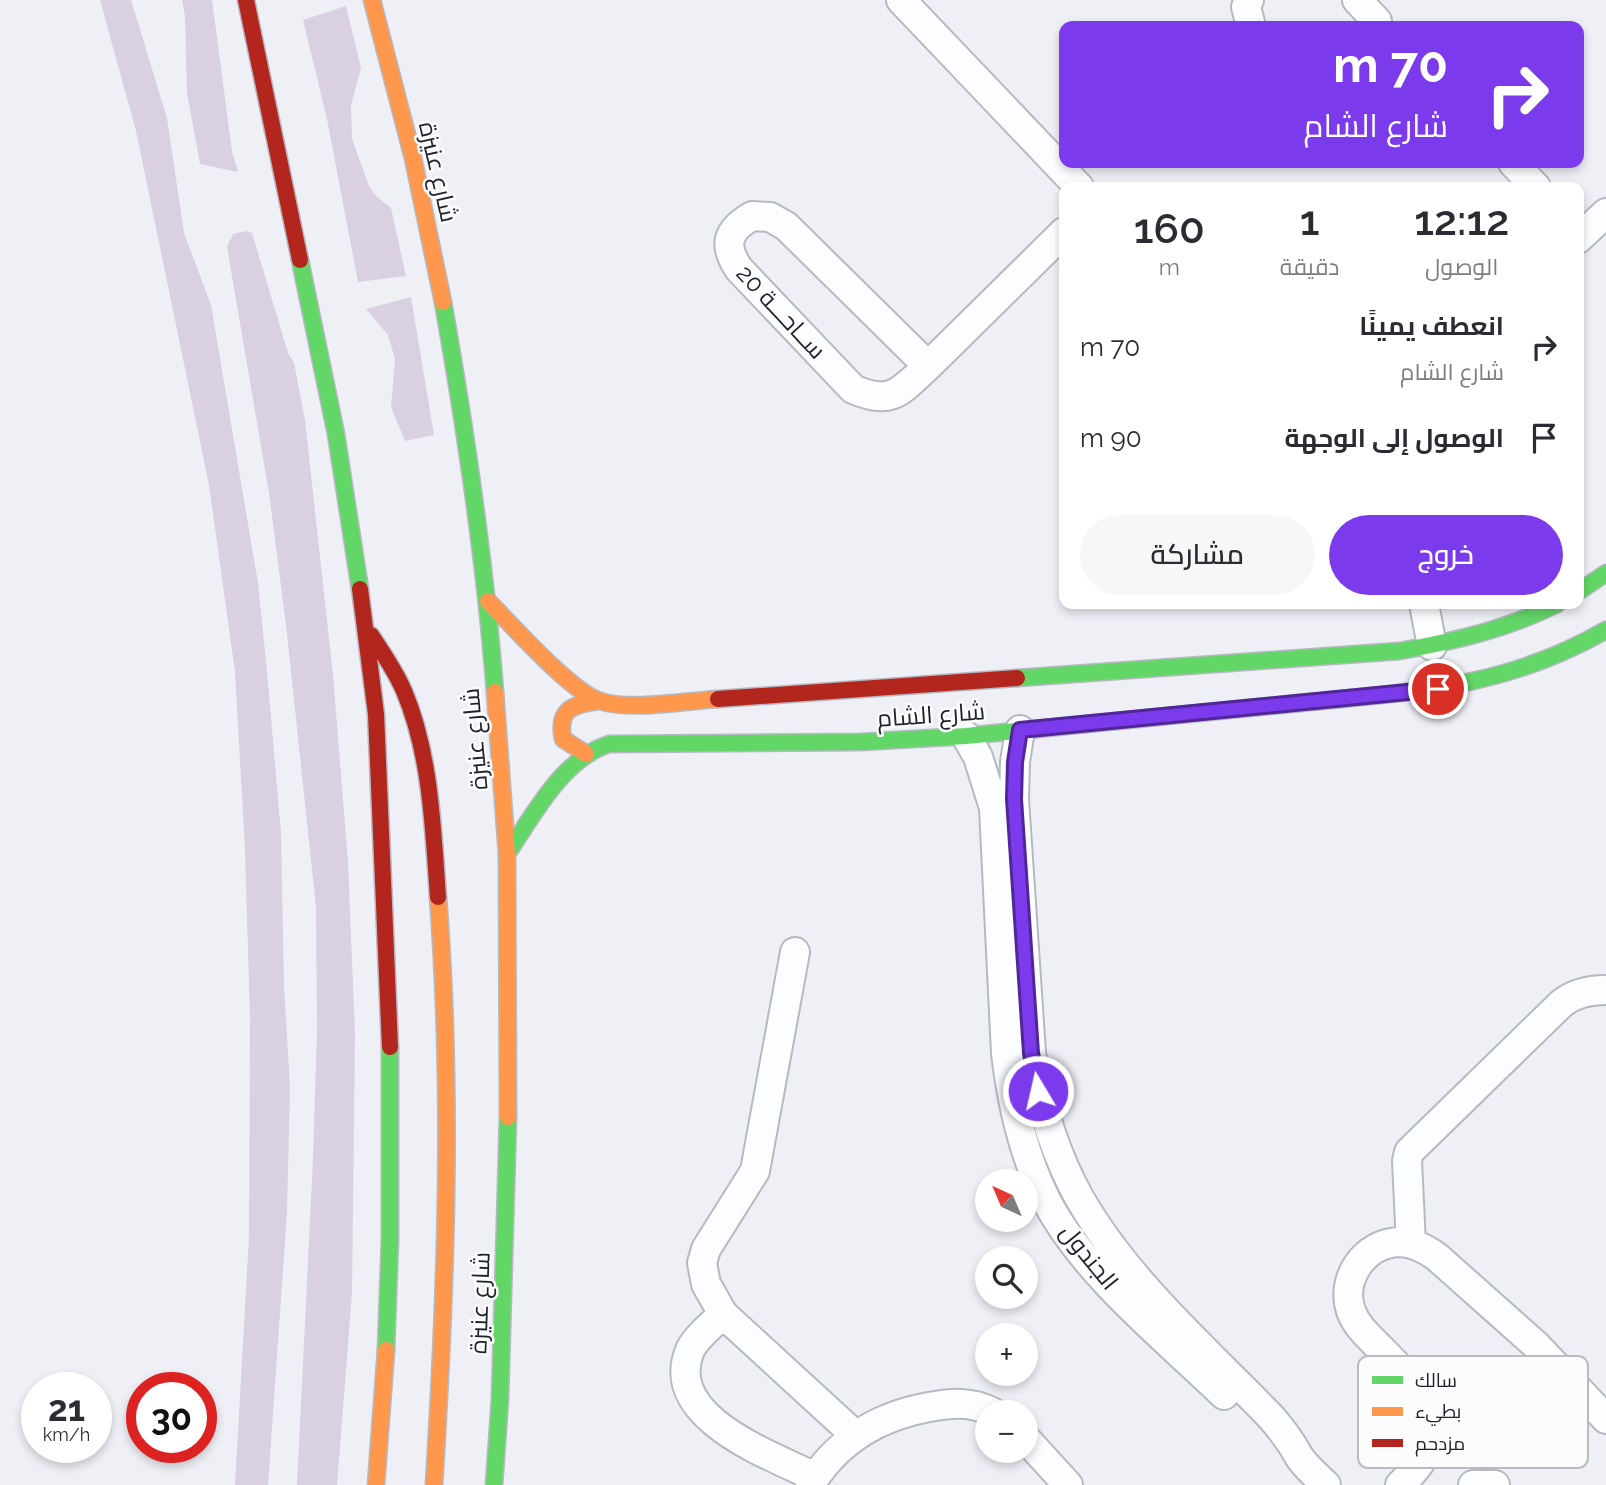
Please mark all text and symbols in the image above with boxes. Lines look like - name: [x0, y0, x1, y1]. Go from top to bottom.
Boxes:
- text: 70 m: [1333, 36, 1448, 93]
- icon: right: [1472, 49, 1563, 140]
- text: شارع الشام: [1303, 107, 1448, 144]
- street label: شارع عنيزة: [411, 119, 464, 225]
- text: 1: [1300, 196, 1319, 245]
- text: 12:12: [1414, 196, 1509, 245]
- text: 160: [1134, 204, 1205, 253]
- text: m: [1159, 253, 1180, 280]
- text: دقيقة: [1280, 253, 1339, 280]
- text: الوصول: [1425, 253, 1498, 280]
- street label: ســاحـــة 20: [731, 259, 832, 364]
- text: انعطف يمينًا: [1359, 311, 1504, 341]
- icon: right: [1525, 328, 1563, 366]
- text: 70 m: [1080, 332, 1140, 362]
- text: شارع الشام: [1400, 358, 1504, 385]
- icon: arrive: [1525, 419, 1563, 457]
- text: 90 m: [1080, 423, 1142, 453]
- text: الوصول إلى الوجهة: [1284, 423, 1504, 453]
- button: مشاركة: [1080, 515, 1315, 595]
- button: خروج: [1329, 515, 1563, 595]
- pin: [1408, 659, 1468, 719]
- icon: arrive: [1419, 670, 1457, 708]
- street label: شارع عنيزة: [456, 687, 495, 791]
- street label: شارع الشام: [876, 696, 986, 735]
- position arrow: [1001, 1054, 1075, 1128]
- north arrow: [975, 1169, 1038, 1232]
- map controls: [975, 1169, 1038, 1463]
- street label: الجندول: [1054, 1218, 1125, 1296]
- button: search: [975, 1246, 1038, 1309]
- street label: شارع عنيزة: [463, 1251, 498, 1355]
- button: +: [975, 1323, 1038, 1386]
- legend: [1358, 1356, 1588, 1468]
- text: سالك: [1415, 1369, 1457, 1391]
- speed limit sign: 30: [126, 1372, 217, 1463]
- text: 21: [48, 1388, 85, 1429]
- button: −: [975, 1400, 1038, 1463]
- text: بطيء: [1415, 1400, 1461, 1426]
- text: km/h: [43, 1424, 90, 1445]
- text: مزدحم: [1415, 1432, 1465, 1457]

